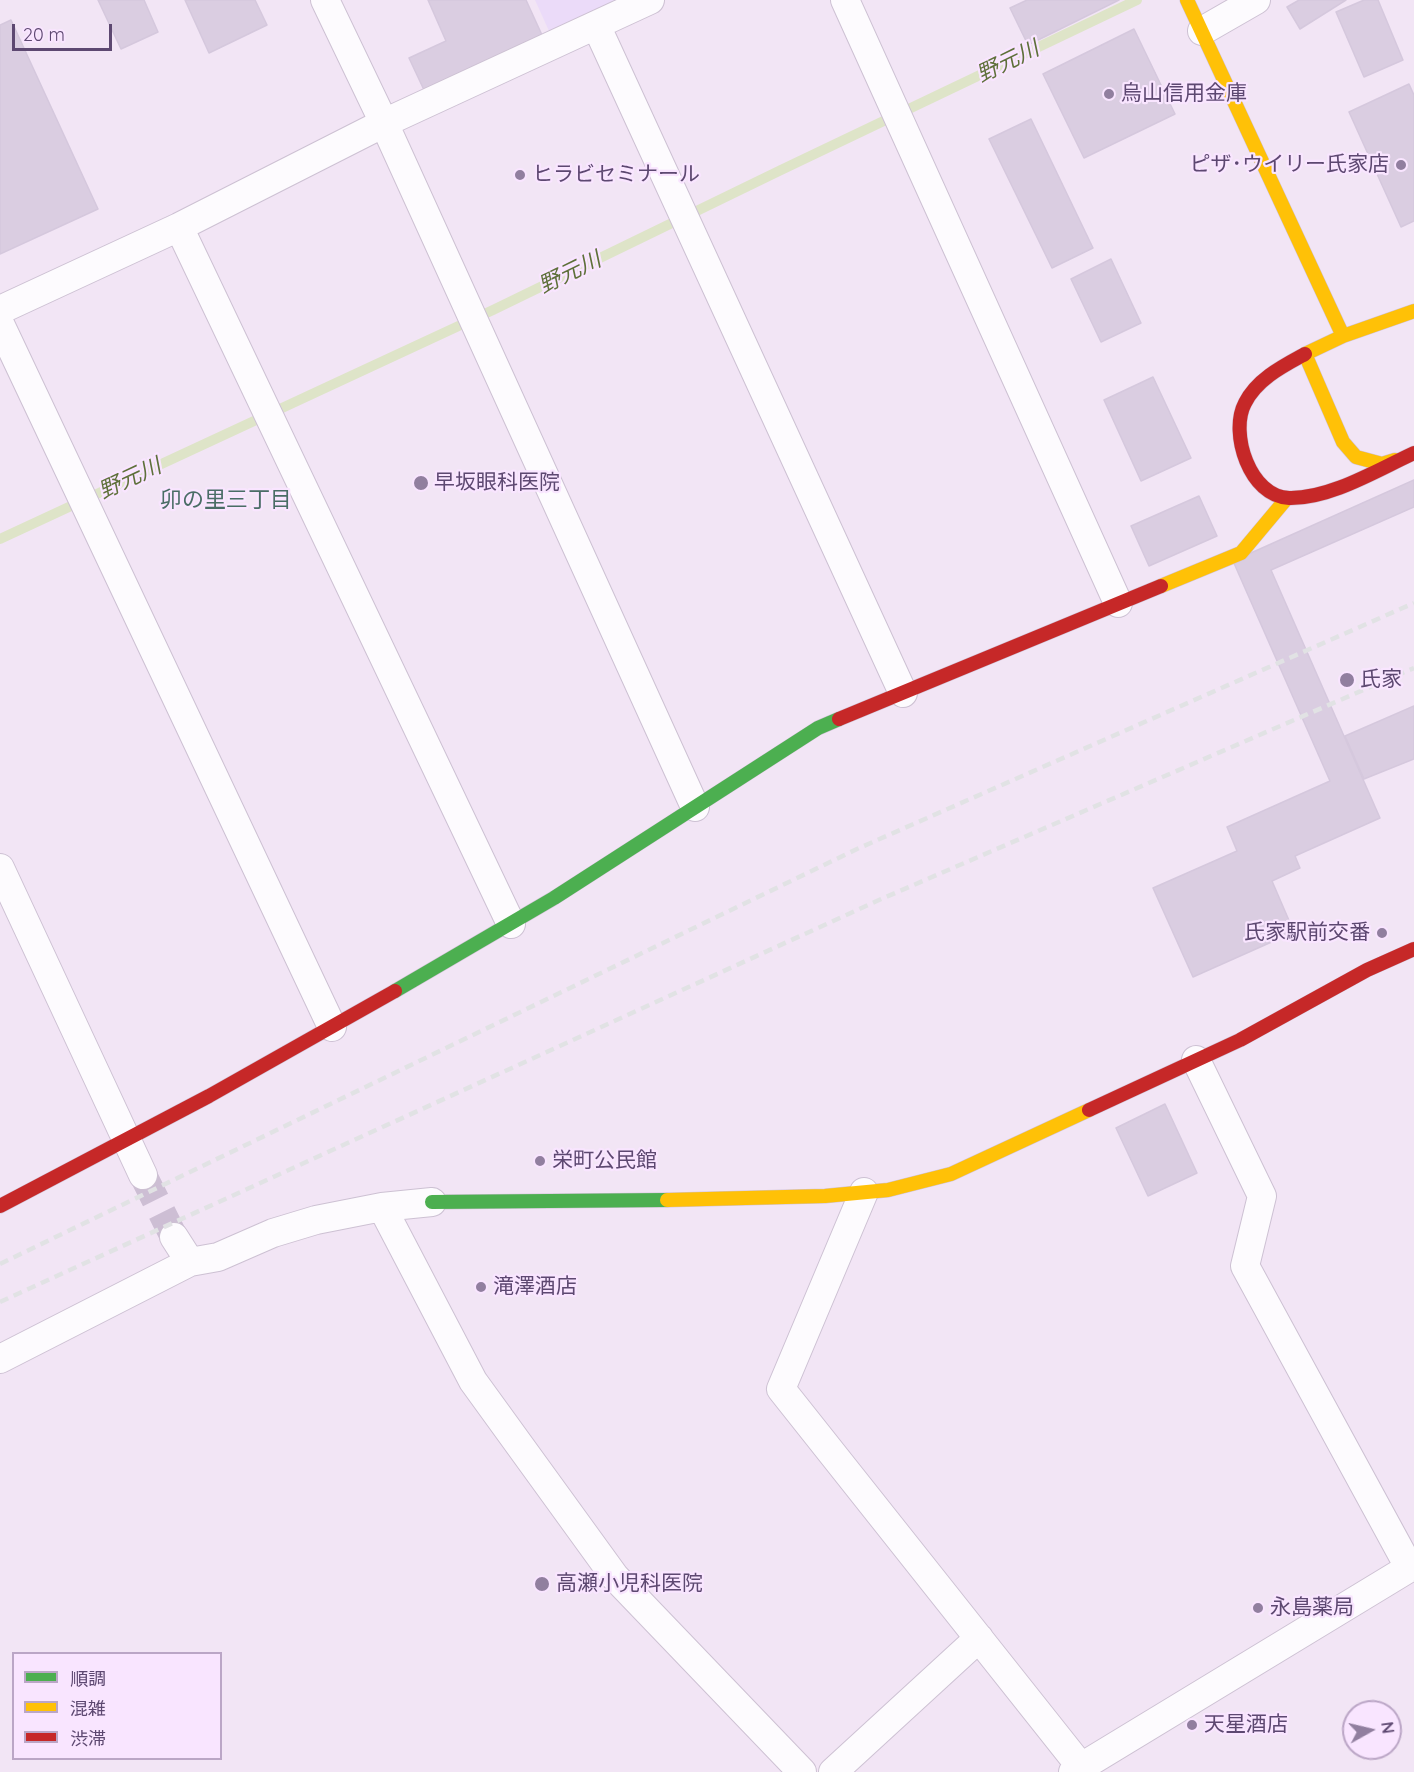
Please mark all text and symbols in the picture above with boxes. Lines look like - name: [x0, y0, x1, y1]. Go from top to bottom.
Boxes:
- scale bar: [15, 12, 116, 50]
- text: 20 m: [23, 23, 65, 46]
- water label: 野元川: [973, 36, 1043, 88]
- place label: 烏山信用金庫: [1121, 81, 1247, 107]
- marker: 烏山信用金庫: [1102, 87, 1116, 101]
- place label: ピザ･ウイリー氏家店: [1190, 152, 1389, 178]
- marker: ピザ･ウイリー氏家店: [1394, 158, 1408, 172]
- place label: ヒラビセミナール: [532, 162, 700, 188]
- marker: ヒラビセミナール: [513, 168, 527, 182]
- water label: 野元川: [535, 247, 605, 299]
- water label: 野元川: [95, 453, 165, 505]
- place label: 早坂眼科医院: [434, 470, 560, 496]
- marker: 早坂眼科医院: [412, 474, 430, 492]
- district label: 卯の里三丁目: [160, 487, 292, 513]
- place label: 氏家: [1360, 667, 1402, 693]
- marker: 氏家: [1338, 671, 1356, 689]
- place label: 氏家駅前交番: [1244, 920, 1370, 946]
- marker: 氏家駅前交番: [1375, 926, 1389, 940]
- place label: 栄町公民館: [552, 1148, 657, 1174]
- marker: 栄町公民館: [533, 1154, 547, 1168]
- place label: 滝澤酒店: [493, 1274, 577, 1300]
- marker: 滝澤酒店: [474, 1280, 488, 1294]
- place label: 高瀬小児科医院: [556, 1571, 703, 1597]
- marker: 高瀬小児科医院: [533, 1575, 551, 1593]
- place label: 永島薬局: [1270, 1595, 1354, 1621]
- marker: 永島薬局: [1251, 1601, 1265, 1615]
- legend: [12, 1652, 222, 1760]
- text: 順調: [70, 1667, 106, 1690]
- text: 混雑: [70, 1697, 106, 1720]
- north arrow: [1342, 1700, 1402, 1760]
- place label: 天星酒店: [1204, 1712, 1288, 1738]
- marker: 天星酒店: [1185, 1718, 1199, 1732]
- text: N: [1377, 1721, 1399, 1735]
- text: 渋滞: [70, 1727, 106, 1750]

